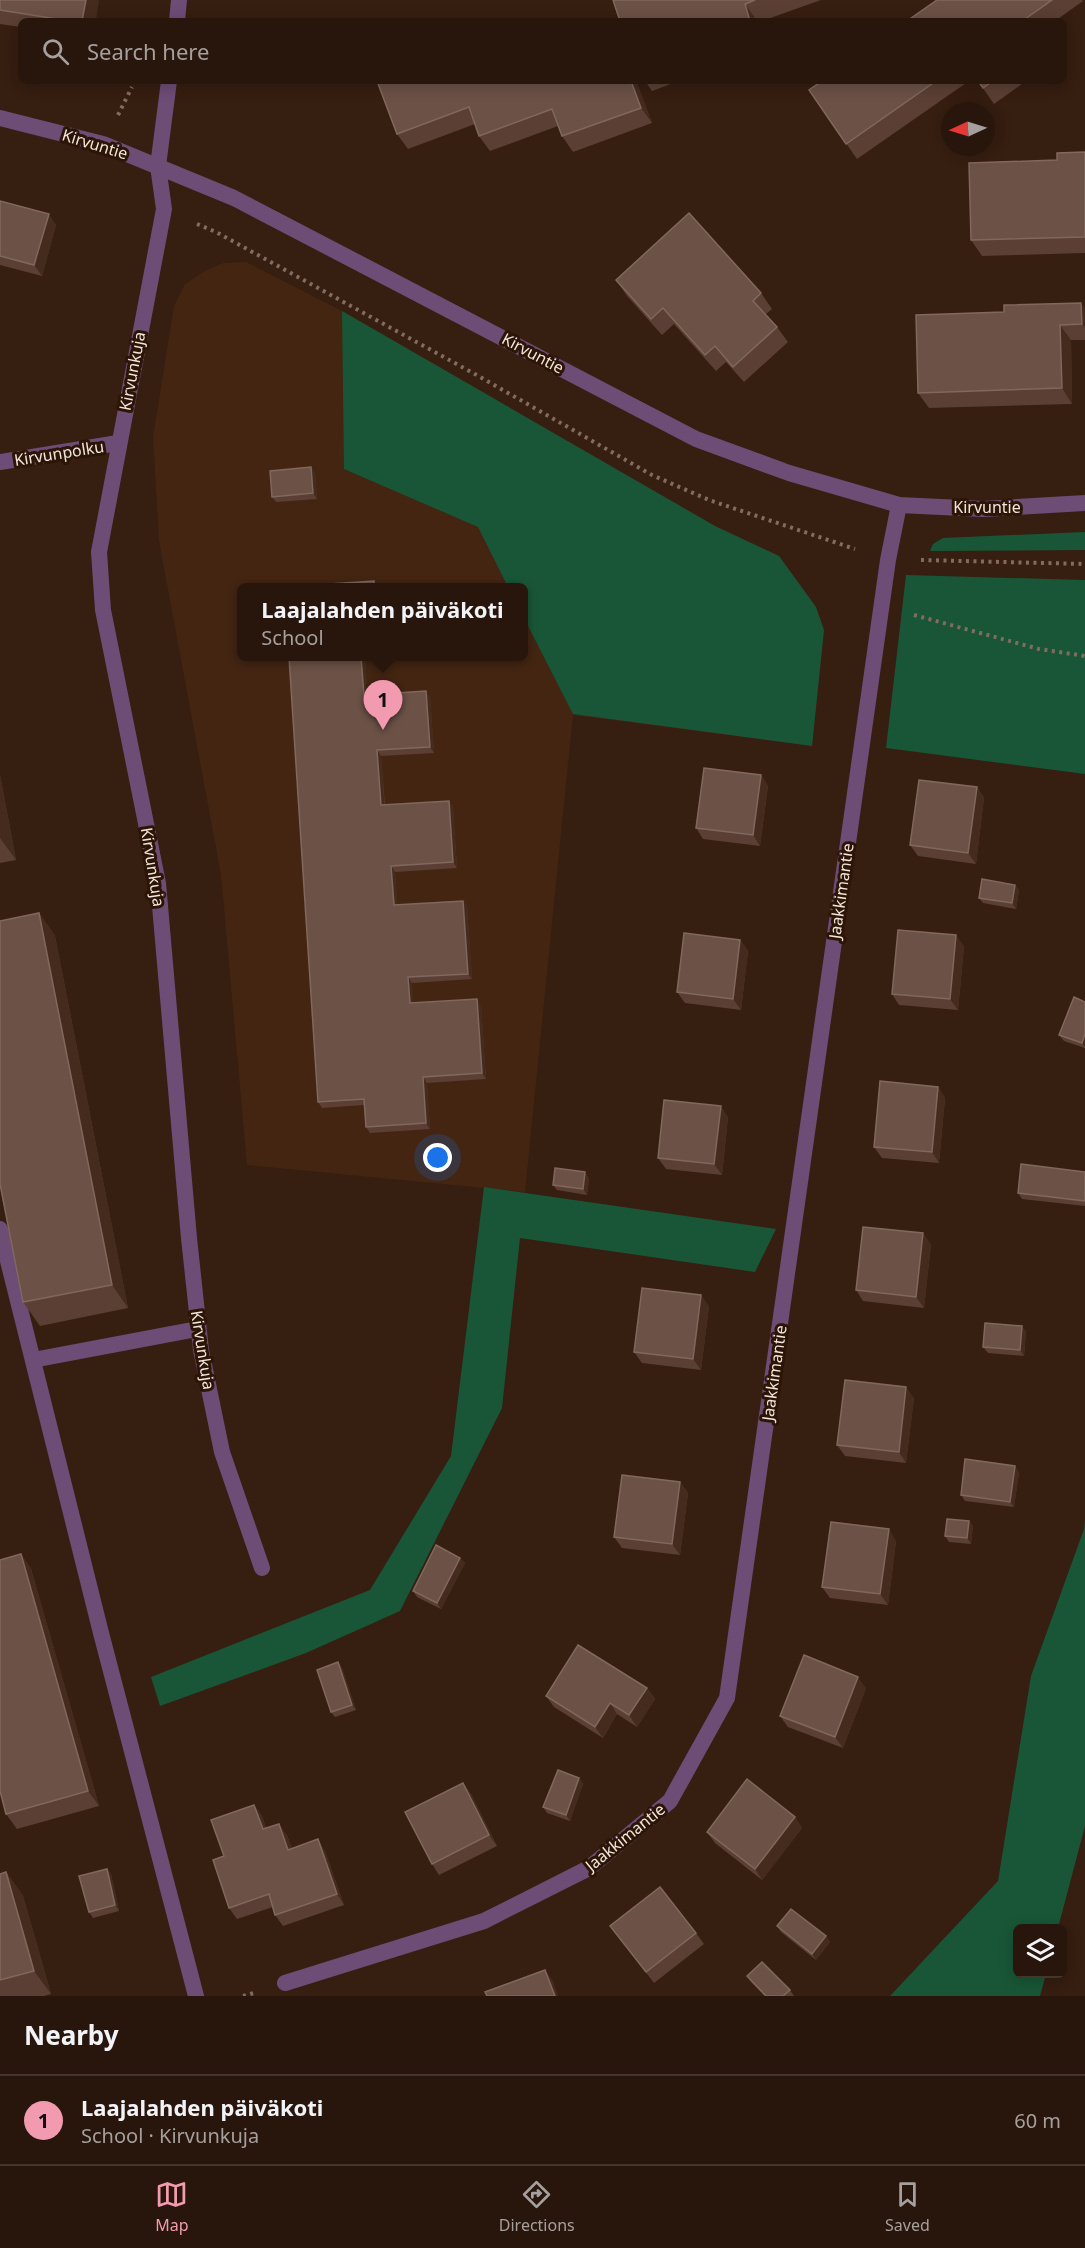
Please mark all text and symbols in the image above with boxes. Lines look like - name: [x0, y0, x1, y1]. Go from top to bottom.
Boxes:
- search box: [18, 18, 1067, 84]
- icon: search: [39, 35, 72, 68]
- text: Search here: [87, 36, 209, 66]
- north arrow: [941, 102, 995, 156]
- street label: Kirvuntie: [60, 124, 130, 164]
- street label: Kirvuntie: [498, 327, 568, 379]
- street label: Kirvunkuja: [114, 330, 150, 412]
- street label: Kirvunpolku: [13, 435, 105, 471]
- street label: Kirvuntie: [953, 496, 1021, 518]
- popup: [237, 583, 528, 661]
- text: Laajalahden päiväkoti: [261, 594, 504, 624]
- text: School: [261, 624, 324, 651]
- pin: 1: [364, 680, 403, 730]
- street label: Kirvunkuja: [136, 826, 170, 908]
- street label: Jaakkimantie: [823, 842, 859, 942]
- your location: [423, 1143, 452, 1172]
- street label: Kirvunkuja: [186, 1309, 220, 1391]
- street label: Jaakkimantie: [756, 1324, 792, 1424]
- street label: Jaakkimantie: [579, 1798, 669, 1877]
- map controls: [1013, 1924, 1067, 1978]
- button: layers: [1013, 1924, 1067, 1978]
- text: Nearby: [24, 2017, 119, 2053]
- text: Laajalahden päiväkoti: [81, 2092, 323, 2122]
- text: 1: [38, 2107, 49, 2134]
- text: 60 m: [1014, 2107, 1061, 2134]
- text: School · Kirvunkuja: [81, 2122, 259, 2149]
- tab: Map: [155, 2178, 188, 2236]
- tab: Directions: [499, 2178, 575, 2236]
- tab: Saved: [885, 2178, 930, 2236]

